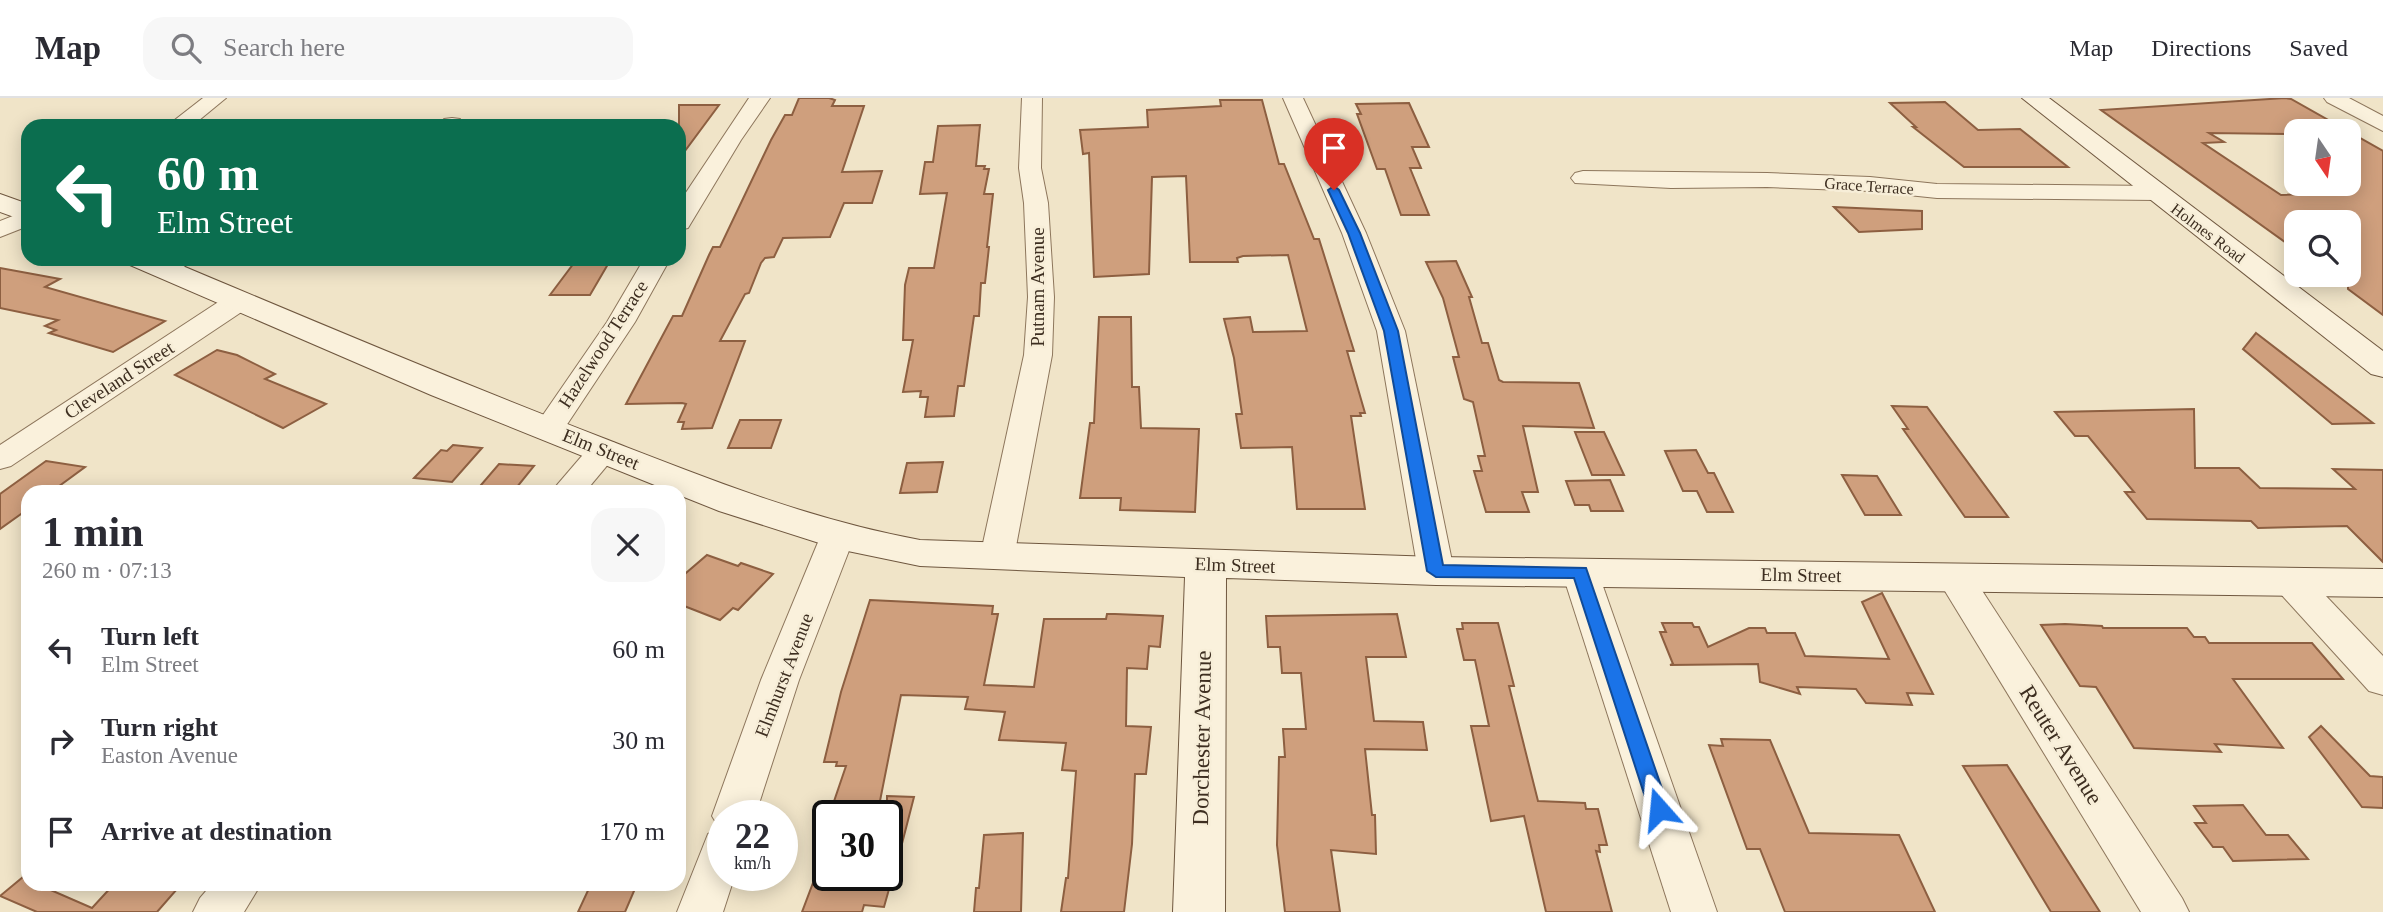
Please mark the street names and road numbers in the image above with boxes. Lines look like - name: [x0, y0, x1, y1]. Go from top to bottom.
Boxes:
- street label: Grace Terrace: [1824, 174, 1914, 198]
- street label: Holmes Road: [2168, 200, 2248, 266]
- street label: Putnam Avenue: [1027, 227, 1048, 347]
- street label: Hazelwood Terrace: [554, 276, 652, 412]
- street label: Cleveland Street: [60, 336, 178, 423]
- street label: Elm Street: [560, 424, 643, 474]
- street label: Elm Street: [1194, 553, 1276, 577]
- street label: Elm Street: [1760, 564, 1842, 586]
- street label: Elmhurst Avenue: [751, 610, 817, 740]
- street label: Dorchester Avenue: [1188, 650, 1216, 826]
- street label: Reuter Avenue: [2014, 681, 2108, 809]

